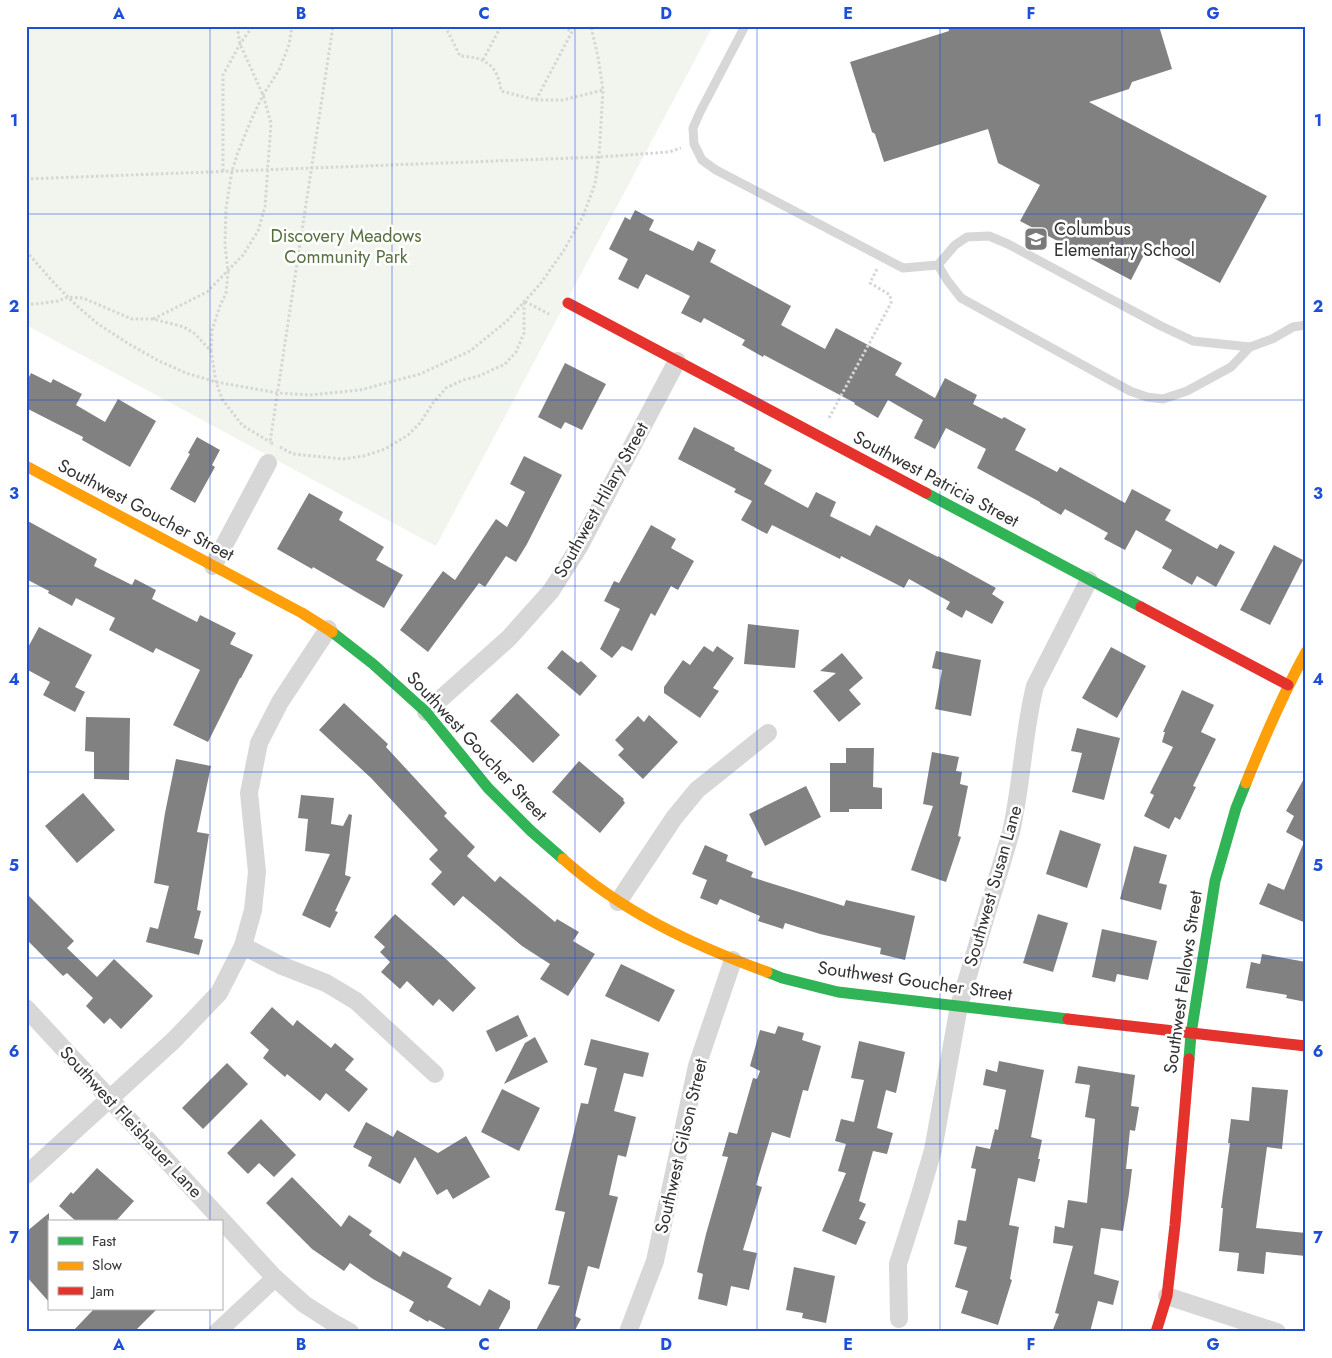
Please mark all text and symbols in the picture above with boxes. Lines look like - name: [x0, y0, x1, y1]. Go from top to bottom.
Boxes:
- text: A: [112, 2, 125, 25]
- text: B: [296, 2, 306, 25]
- text: C: [478, 2, 490, 25]
- text: D: [660, 2, 672, 25]
- text: E: [843, 2, 853, 25]
- text: F: [1027, 2, 1035, 25]
- text: G: [1206, 2, 1220, 25]
- text: 1: [10, 109, 18, 132]
- text: 1: [1314, 109, 1322, 132]
- place label: Columbus Elementary School: [1054, 216, 1195, 263]
- park label: Discovery Meadows Community Park: [270, 223, 422, 270]
- school or university icon: Columbus Elementary School: [1023, 226, 1049, 252]
- text: 2: [9, 295, 19, 318]
- text: 2: [1313, 295, 1323, 318]
- street label: Southwest Hilary Street: [547, 417, 655, 583]
- street label: Southwest Patricia Street: [848, 424, 1024, 534]
- street label: Southwest Goucher Street: [53, 452, 239, 568]
- text: 3: [9, 482, 19, 505]
- text: 3: [1313, 482, 1323, 505]
- street label: Southwest Goucher Street: [401, 665, 554, 827]
- text: 4: [8, 668, 20, 691]
- text: 4: [1312, 668, 1324, 691]
- street label: Southwest Susan Lane: [958, 802, 1028, 970]
- text: 5: [9, 854, 19, 877]
- text: 5: [1313, 854, 1323, 877]
- street label: Southwest Fellows Street: [1157, 888, 1209, 1075]
- street label: Southwest Goucher Street: [816, 954, 1015, 1008]
- text: 6: [9, 1040, 19, 1063]
- street label: Southwest Fleishauer Lane: [54, 1040, 208, 1204]
- text: 6: [1313, 1040, 1323, 1063]
- street label: Southwest Gilson Street: [648, 1055, 714, 1236]
- legend: [48, 1220, 222, 1310]
- text: 7: [9, 1226, 19, 1249]
- text: 7: [1313, 1226, 1323, 1249]
- text: Fast: [92, 1230, 116, 1252]
- text: Slow: [92, 1254, 123, 1276]
- text: Jam: [90, 1280, 115, 1302]
- text: A: [112, 1333, 125, 1356]
- text: B: [296, 1333, 306, 1356]
- text: C: [478, 1333, 490, 1356]
- text: D: [660, 1333, 672, 1356]
- text: E: [843, 1333, 853, 1356]
- text: F: [1027, 1333, 1035, 1356]
- text: G: [1206, 1333, 1220, 1356]

